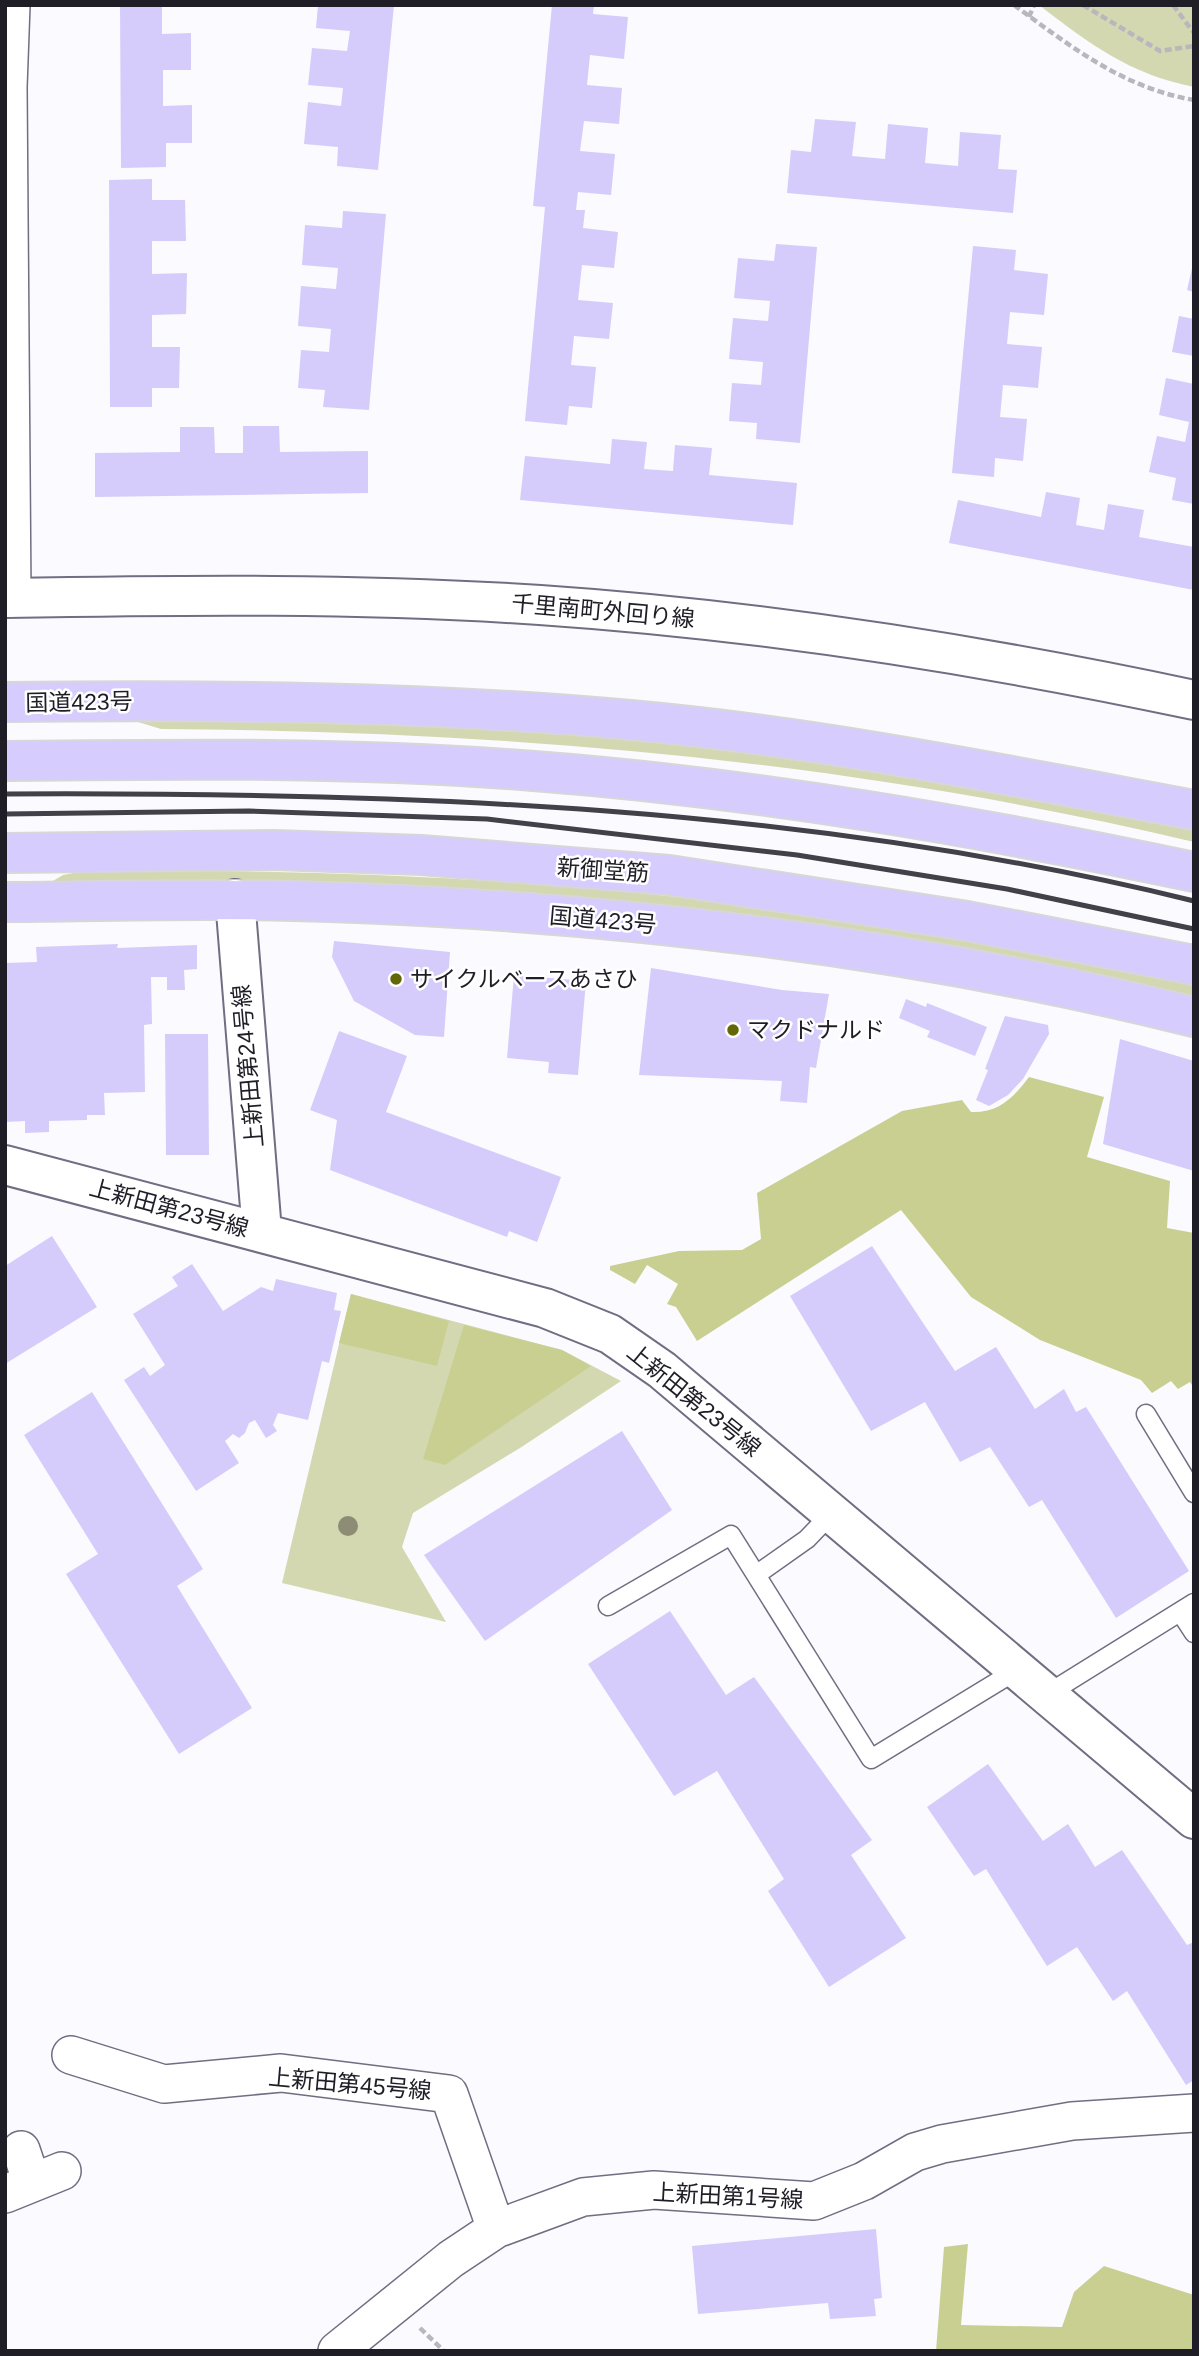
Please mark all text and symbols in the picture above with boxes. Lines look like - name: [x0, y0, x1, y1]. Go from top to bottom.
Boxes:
- street label: 千里南町外回り線: [510, 590, 696, 632]
- street label: 国道423号: [25, 688, 133, 716]
- street label: 新御堂筋: [556, 854, 650, 886]
- street label: 国道423号: [548, 902, 658, 938]
- place label: サイクルベースあさひ: [410, 966, 638, 992]
- marker: サイクルベースあさひ: [388, 971, 404, 987]
- street label: 上新田第24号線: [228, 983, 268, 1149]
- place label: マクドナルド: [747, 1017, 885, 1043]
- marker: マクドナルド: [725, 1022, 741, 1038]
- street label: 上新田第23号線: [87, 1174, 251, 1242]
- street label: 上新田第23号線: [622, 1338, 766, 1462]
- street label: 上新田第45号線: [267, 2064, 433, 2104]
- street label: 上新田第1号線: [652, 2179, 804, 2213]

